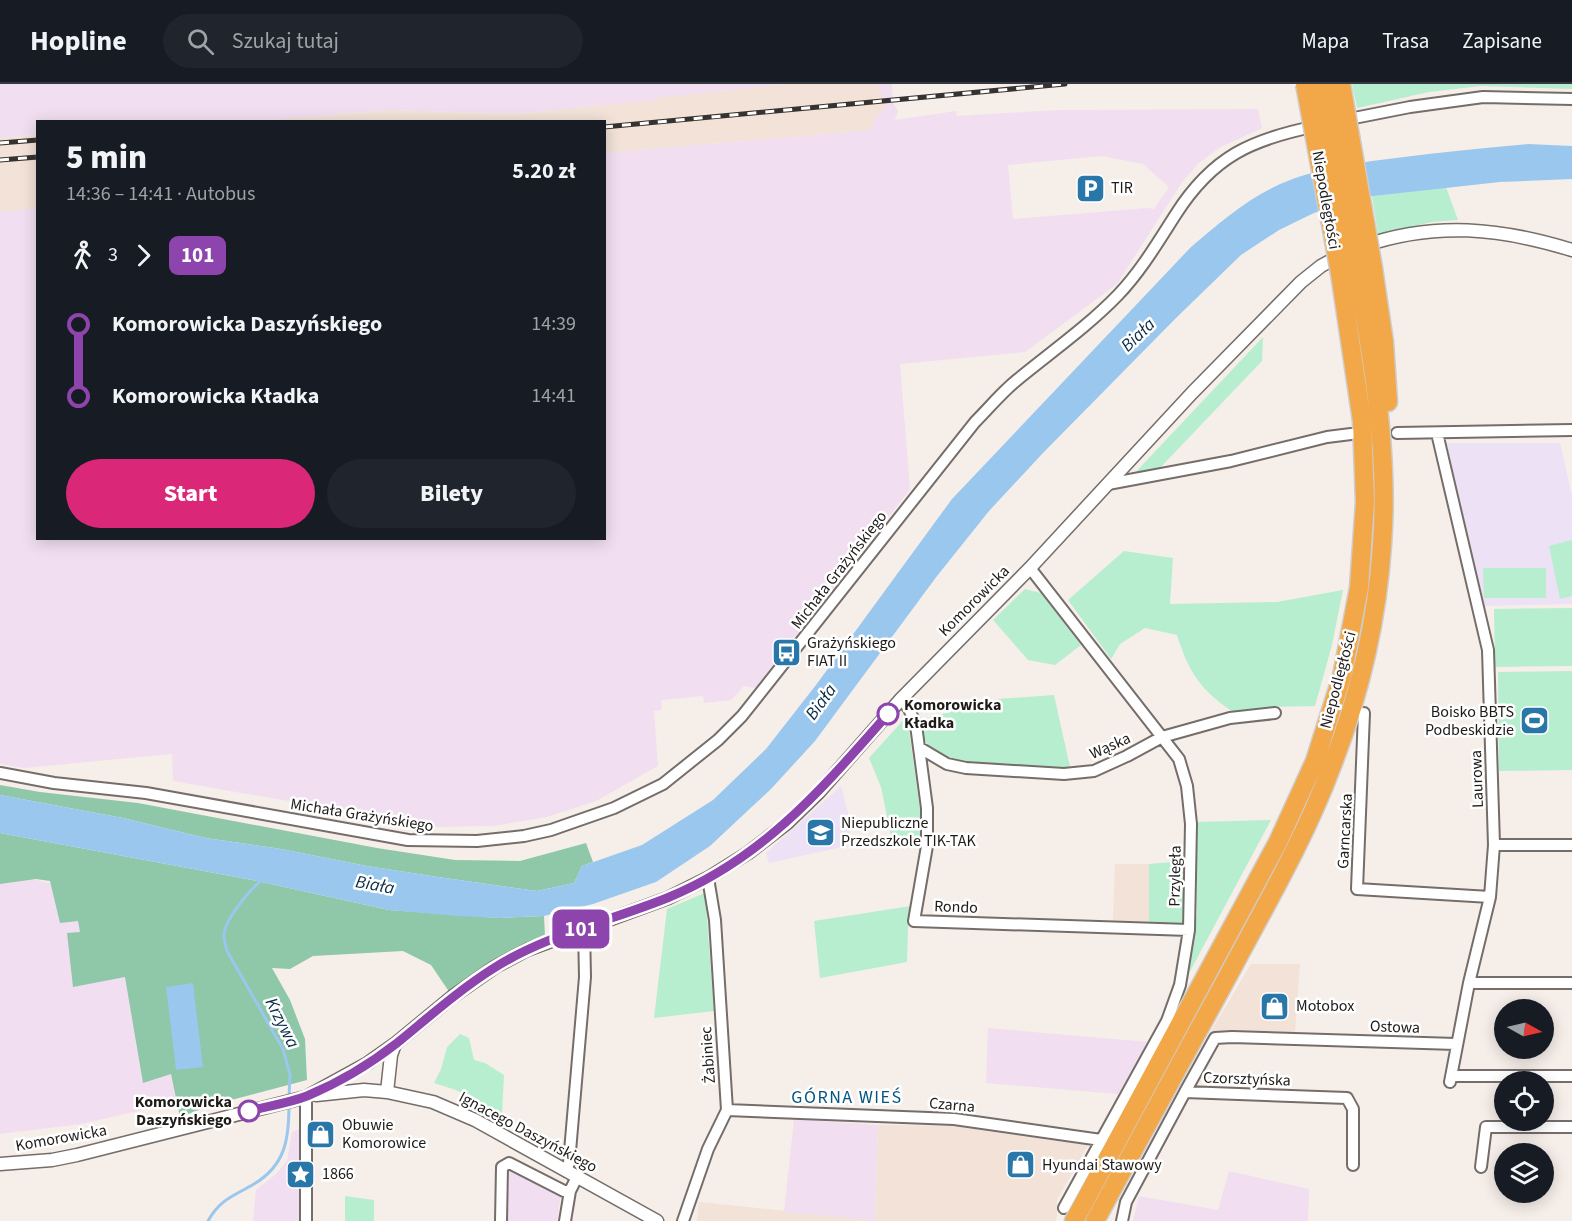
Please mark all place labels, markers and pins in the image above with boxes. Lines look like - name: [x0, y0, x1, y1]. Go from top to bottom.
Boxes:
- parking icon: TIR: [1074, 172, 1106, 204]
- place label: TIR: [1111, 177, 1133, 199]
- place label: Grażyńskiego FIAT II: [807, 632, 896, 672]
- bus stop icon: Grażyńskiego FIAT II: [770, 636, 802, 668]
- place label: Komorowicka Kładka: [904, 694, 1001, 734]
- place label: Boisko BBTS Podbeskidzie: [1425, 701, 1514, 741]
- marker: Komorowicka Kładka: [877, 703, 899, 725]
- sports icon: Boisko BBTS Podbeskidzie: [1519, 705, 1551, 737]
- place label: Niepubliczne Przedszkole TIK-TAK: [841, 812, 976, 852]
- school or university icon: Niepubliczne Przedszkole TIK-TAK: [804, 816, 836, 848]
- shop icon: Motobox: [1259, 990, 1291, 1022]
- place label: Motobox: [1296, 995, 1354, 1017]
- place label: Komorowicka Daszyńskiego: [135, 1091, 232, 1131]
- marker: Komorowicka Daszyńskiego: [238, 1100, 260, 1122]
- place label: Obuwie Komorowice: [342, 1114, 426, 1154]
- shop icon: Obuwie Komorowice: [305, 1118, 337, 1150]
- shop icon: Hyundai Stawowy: [1005, 1149, 1037, 1181]
- place label: Hyundai Stawowy: [1042, 1154, 1162, 1176]
- place icon: 1866: [285, 1158, 317, 1190]
- place label: 1866: [322, 1163, 354, 1185]

